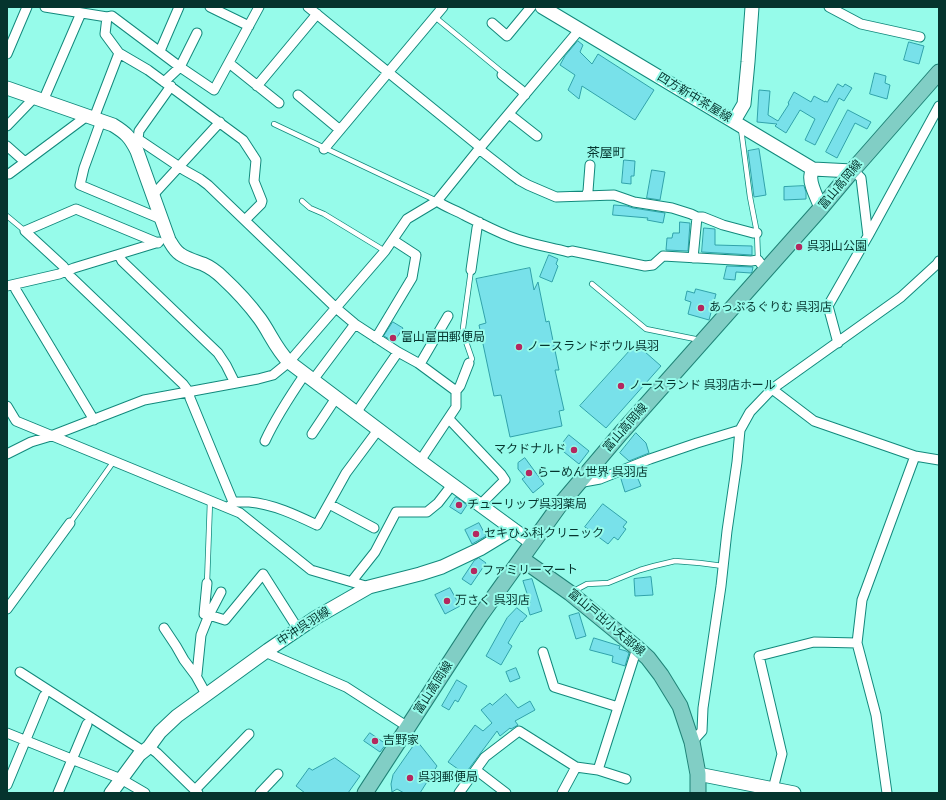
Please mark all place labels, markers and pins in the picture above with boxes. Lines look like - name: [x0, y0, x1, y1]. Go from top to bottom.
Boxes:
- place label: 呉羽山公園: [807, 240, 867, 254]
- marker: 呉羽山公園: [794, 242, 804, 252]
- place label: あっぷるぐりむ 呉羽店: [709, 301, 832, 315]
- marker: あっぷるぐりむ 呉羽店: [696, 303, 706, 313]
- place label: 富山富田郵便局: [401, 331, 485, 345]
- marker: 富山富田郵便局: [388, 333, 398, 343]
- place label: ノースランドボウル呉羽: [527, 340, 659, 354]
- marker: ノースランドボウル呉羽: [514, 342, 524, 352]
- place label: ノースランド 呉羽店ホール: [629, 379, 776, 393]
- marker: ノースランド 呉羽店ホール: [616, 381, 626, 391]
- place label: マクドナルド: [494, 443, 566, 457]
- marker: マクドナルド: [569, 445, 579, 455]
- place label: らーめん世界 呉羽店: [537, 466, 648, 480]
- marker: らーめん世界 呉羽店: [524, 468, 534, 478]
- place label: チューリップ呉羽薬局: [467, 498, 587, 512]
- marker: チューリップ呉羽薬局: [454, 500, 464, 510]
- place label: セキひふ科クリニック: [484, 527, 604, 541]
- marker: セキひふ科クリニック: [471, 529, 481, 539]
- place label: ファミリーマート: [482, 564, 578, 578]
- marker: ファミリーマート: [469, 566, 479, 576]
- place label: 万さく 呉羽店: [455, 594, 530, 608]
- marker: 万さく 呉羽店: [442, 596, 452, 606]
- place label: 吉野家: [383, 734, 419, 748]
- marker: 吉野家: [370, 736, 380, 746]
- place label: 呉羽郵便局: [418, 771, 478, 785]
- marker: 呉羽郵便局: [405, 773, 415, 783]

